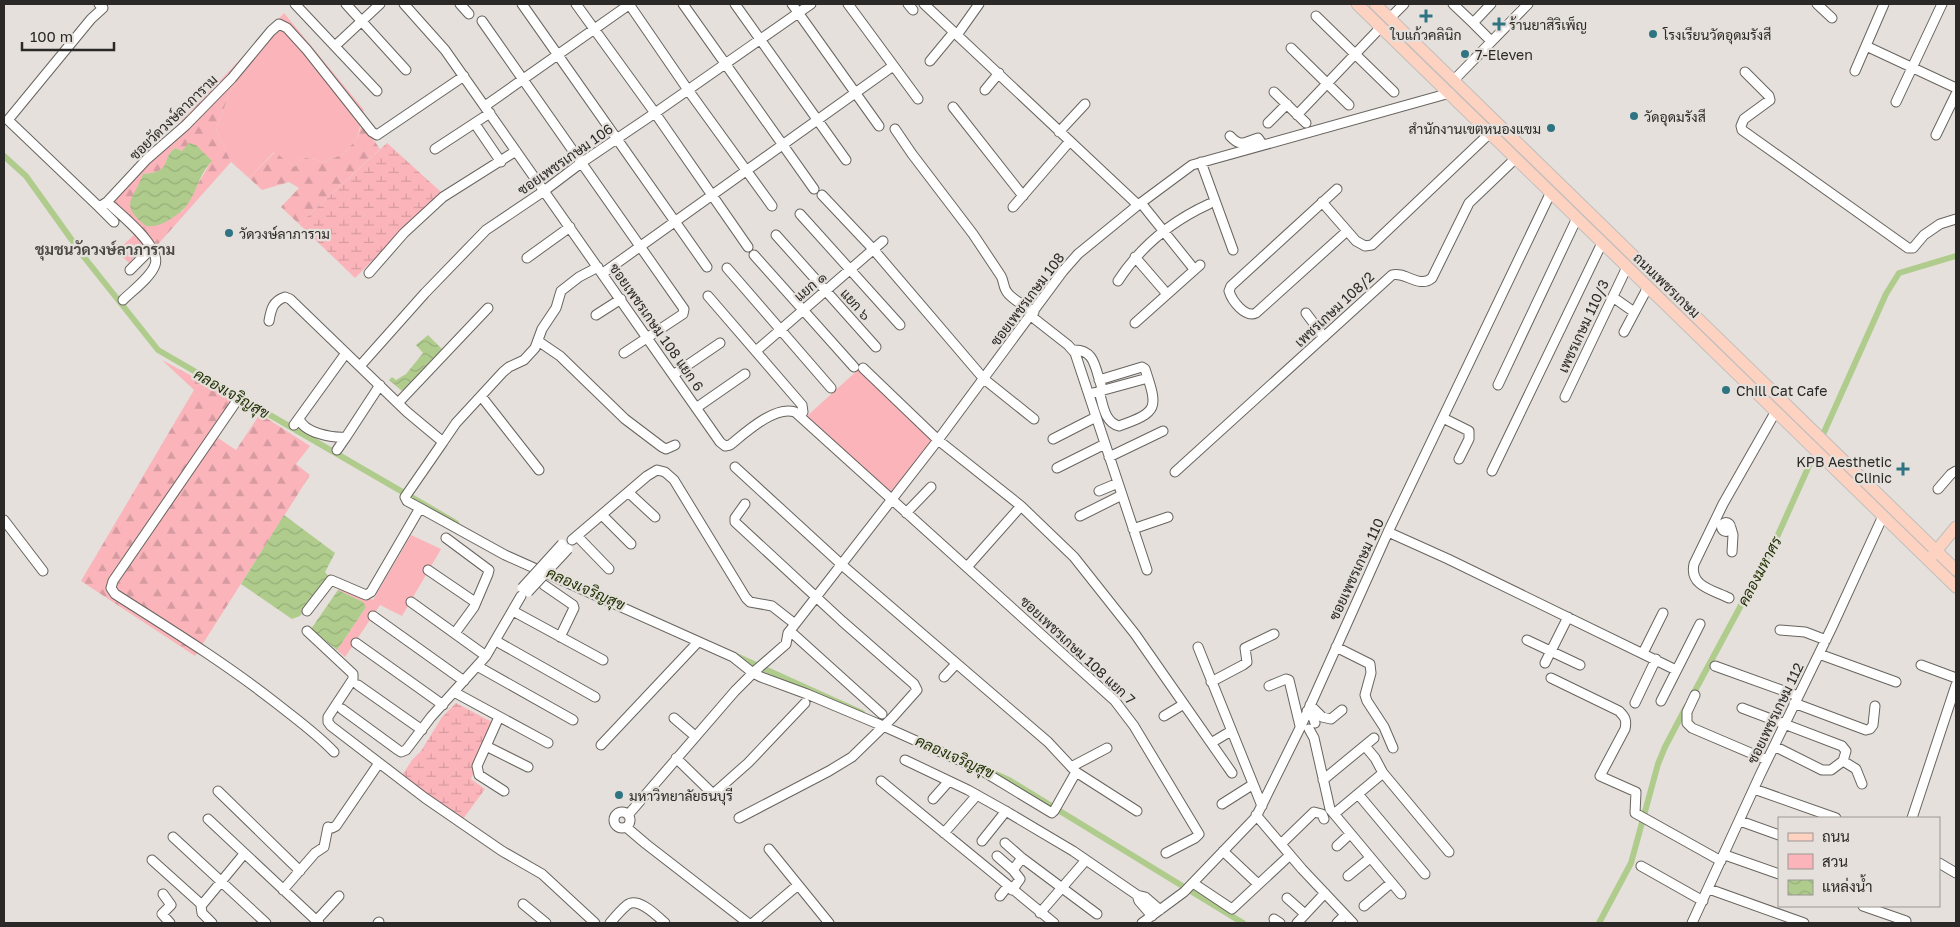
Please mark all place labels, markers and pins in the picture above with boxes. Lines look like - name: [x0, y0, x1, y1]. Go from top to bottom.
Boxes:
- marker: ใบแก้วคลินิก: [1419, 9, 1433, 23]
- place label: ร้านยาสิริเพ็ญ: [1509, 16, 1587, 34]
- marker: ร้านยาสิริเพ็ญ: [1493, 18, 1505, 30]
- place label: ใบแก้วคลินิก: [1389, 26, 1462, 43]
- place label: โรงเรียนวัดอุดมรังสี: [1662, 26, 1771, 45]
- marker: โรงเรียนวัดอุดมรังสี: [1647, 28, 1659, 40]
- place label: 7-Eleven: [1475, 46, 1533, 63]
- marker: 7-Eleven: [1459, 48, 1471, 60]
- place label: วัดอุดมรังสี: [1644, 108, 1706, 127]
- marker: วัดอุดมรังสี: [1628, 110, 1640, 122]
- place label: สำนักงานเขตหนองแขม: [1408, 120, 1541, 137]
- marker: สำนักงานเขตหนองแขม: [1545, 122, 1557, 134]
- place label: วัดวงษ์ลาภาราม: [239, 225, 330, 242]
- marker: วัดวงษ์ลาภาราม: [223, 227, 235, 239]
- place label: Chill Cat Cafe: [1736, 382, 1827, 399]
- marker: Chill Cat Cafe: [1720, 384, 1732, 396]
- place label: KPB Aesthetic Clinic: [1796, 453, 1892, 486]
- marker: KPB Aesthetic Clinic: [1896, 462, 1910, 476]
- place label: มหาวิทยาลัยธนบุรี: [629, 787, 733, 806]
- marker: มหาวิทยาลัยธนบุรี: [613, 789, 625, 801]

